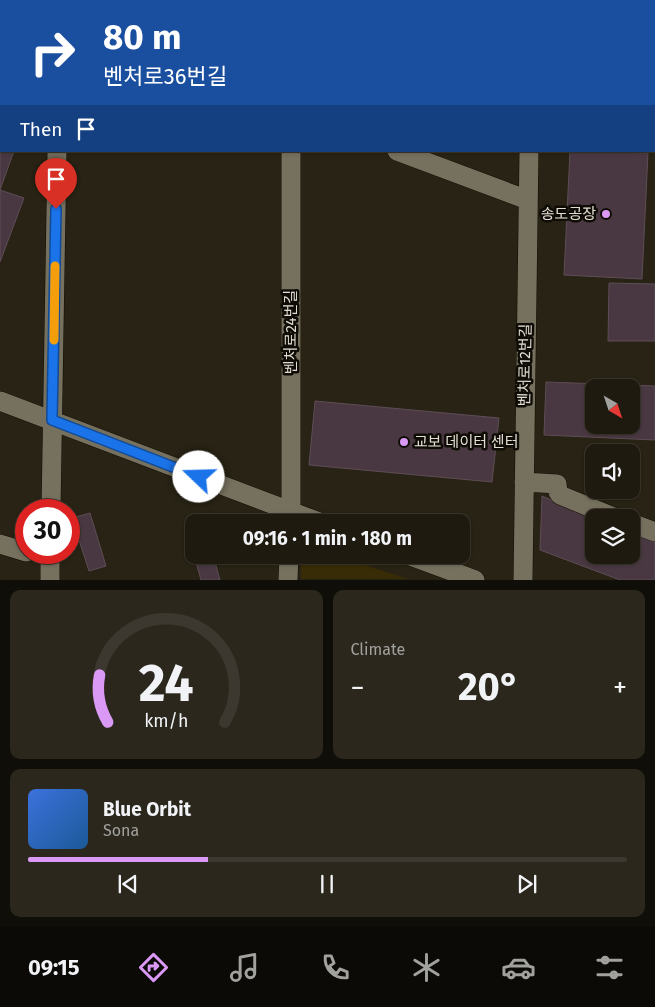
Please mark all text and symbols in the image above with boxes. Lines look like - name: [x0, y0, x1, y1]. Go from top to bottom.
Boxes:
- text: 80 m: [103, 16, 182, 58]
- icon: right: [20, 20, 85, 85]
- text: 벤처로36번길: [103, 63, 227, 90]
- icon: arrive: [72, 115, 100, 143]
- text: Then: [20, 118, 62, 141]
- pin: [35, 158, 77, 209]
- icon: arrive: [42, 165, 70, 193]
- place label: 송도공장: [541, 205, 596, 223]
- marker: 송도공장: [600, 208, 612, 220]
- street label: 벤처로24번길: [282, 290, 300, 374]
- street label: 벤처로12번길: [515, 323, 535, 407]
- north arrow: [585, 379, 640, 434]
- map controls: [585, 379, 640, 564]
- place label: 교보 데이터 센터: [414, 433, 519, 451]
- marker: 교보 데이터 센터: [398, 436, 410, 448]
- button: sound: [585, 444, 640, 499]
- position arrow: [172, 450, 224, 502]
- speed limit sign: 30: [15, 499, 80, 564]
- button: layers: [585, 509, 640, 564]
- text: 09:16 · 1 min · 180 m: [243, 527, 412, 550]
- text: Climate: [351, 640, 405, 659]
- text: 24: [139, 652, 194, 715]
- text: 20°: [458, 664, 520, 710]
- text: −: [351, 671, 365, 704]
- text: +: [613, 671, 627, 704]
- text: km/h: [144, 710, 188, 732]
- text: Blue Orbit: [103, 798, 191, 821]
- text: Sona: [103, 821, 139, 840]
- icon: previous: [114, 870, 142, 898]
- icon: pause: [313, 870, 341, 898]
- icon: next: [513, 870, 541, 898]
- icon: directions: [136, 950, 171, 985]
- icon: music: [227, 950, 262, 985]
- icon: phone: [318, 950, 353, 985]
- icon: climate: [409, 950, 444, 985]
- icon: car: [501, 950, 536, 985]
- icon: filters: [592, 950, 627, 985]
- text: 09:15: [28, 954, 80, 981]

